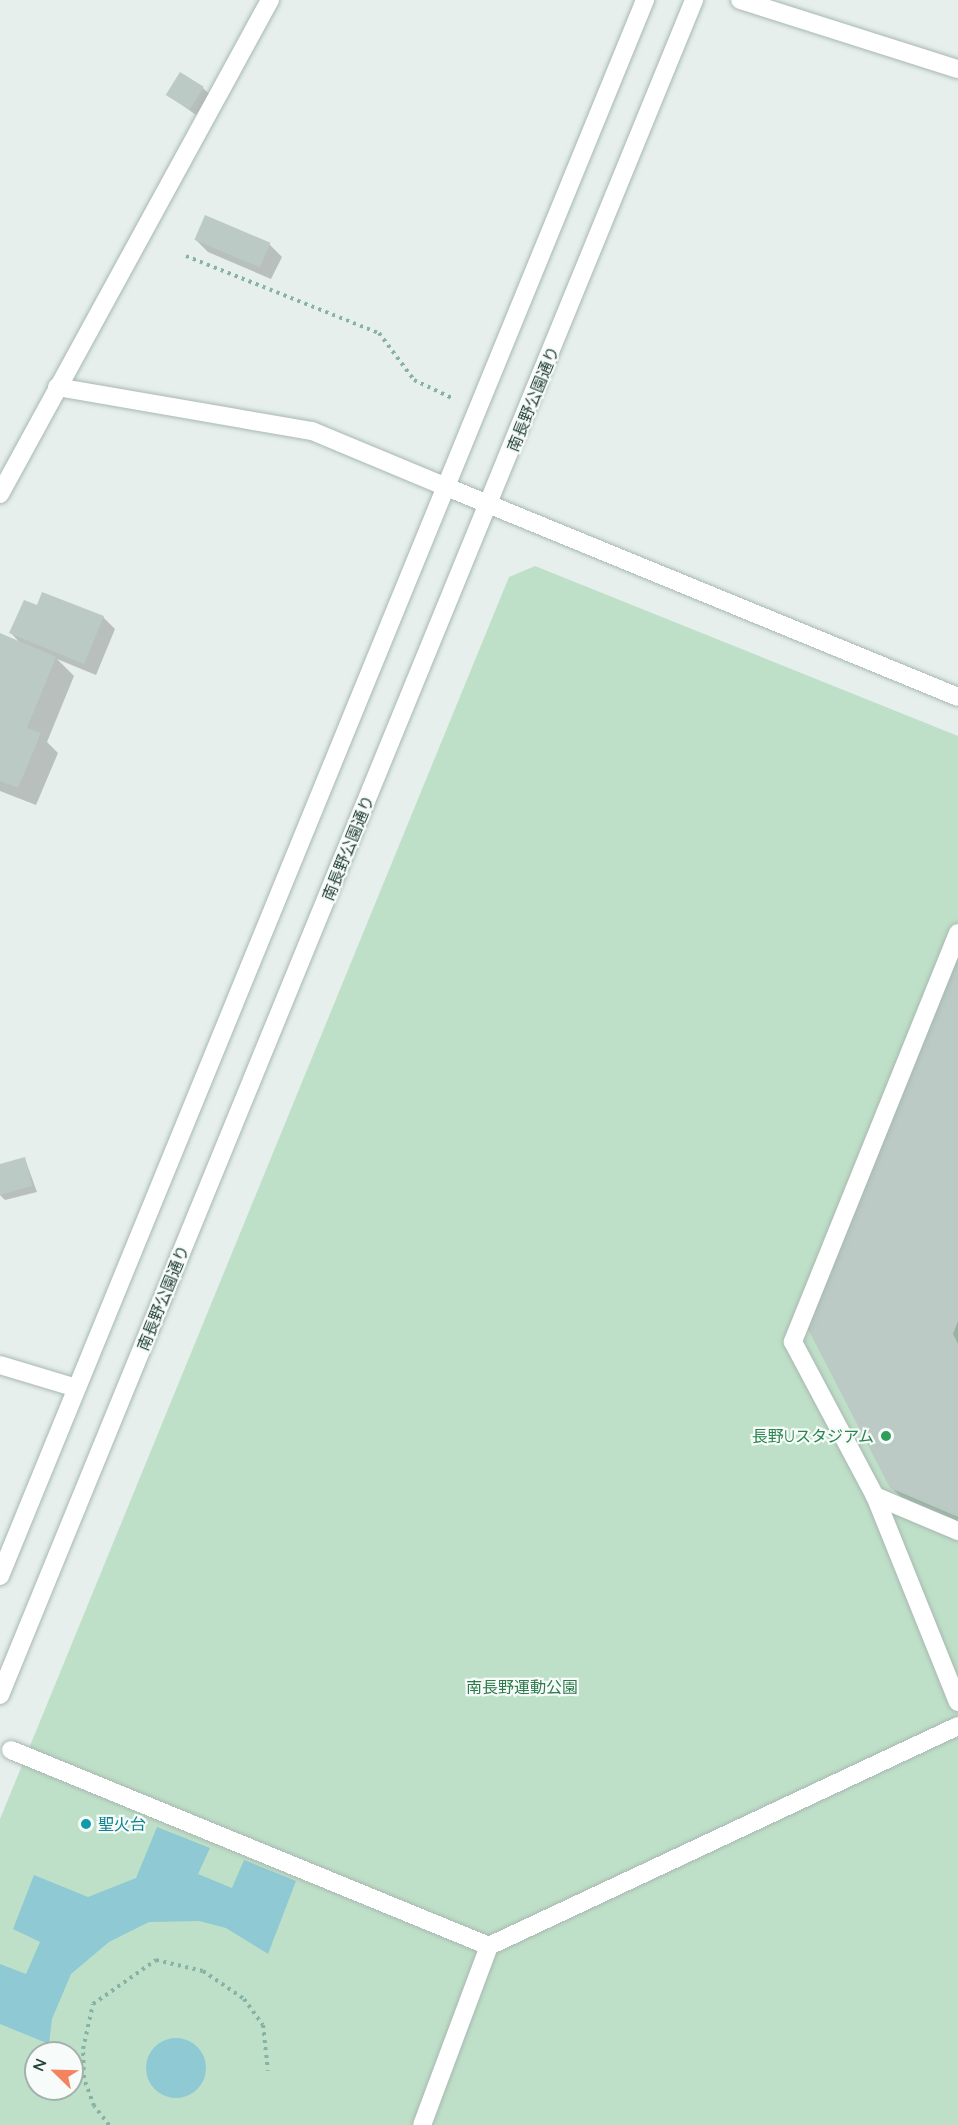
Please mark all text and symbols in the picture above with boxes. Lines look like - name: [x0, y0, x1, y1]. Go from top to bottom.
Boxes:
- street label: 南長野公園通り: [503, 343, 563, 455]
- street label: 南長野公園通り: [318, 792, 378, 904]
- street label: 南長野公園通り: [133, 1242, 193, 1354]
- place label: 長野Uスタジアム: [751, 1426, 874, 1446]
- marker: 長野Uスタジアム: [879, 1429, 893, 1443]
- park label: 南長野運動公園: [466, 1677, 578, 1697]
- place label: 聖火台: [98, 1814, 146, 1834]
- marker: 聖火台: [79, 1817, 93, 1831]
- north arrow: [24, 2041, 84, 2101]
- text: N: [28, 2055, 51, 2074]

